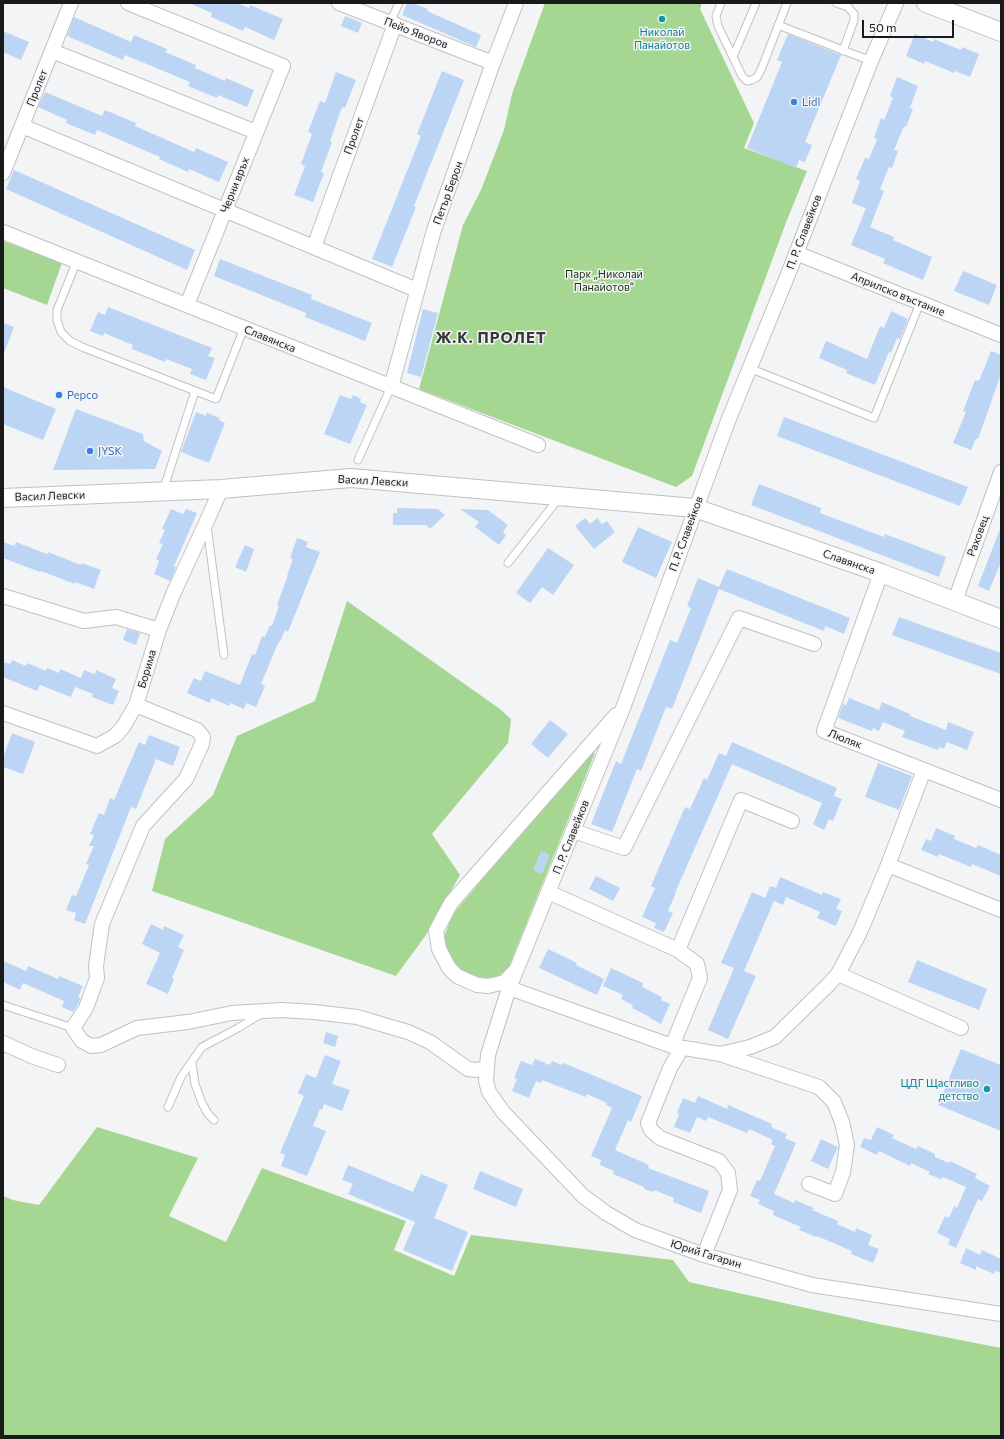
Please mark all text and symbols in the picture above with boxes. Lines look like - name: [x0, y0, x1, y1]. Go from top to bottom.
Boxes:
- scale bar: [864, 12, 956, 38]
- marker: Николай Панайотов: [657, 14, 667, 24]
- street label: Пейо Яворов: [382, 15, 450, 51]
- text: 50 m: [869, 20, 897, 34]
- place label: Николай Панайотов: [634, 25, 690, 51]
- street label: Пролет: [24, 68, 50, 108]
- place label: Lidl: [802, 95, 820, 109]
- marker: Lidl: [789, 97, 799, 107]
- street label: Пролет: [341, 116, 367, 156]
- street label: Черни връх: [218, 155, 252, 215]
- street label: Петър Берон: [430, 159, 466, 227]
- street label: П. Р. Славейков: [784, 193, 824, 271]
- park label: Парк „Николай Панайотов“: [565, 267, 643, 293]
- street label: Априлско въстание: [849, 269, 947, 319]
- street label: Славянска: [242, 323, 298, 355]
- district label: Ж.К. ПРОЛЕТ: [435, 329, 547, 347]
- place label: Pepco: [67, 388, 98, 402]
- marker: Pepco: [54, 390, 64, 400]
- place label: JYSK: [98, 444, 122, 458]
- marker: JYSK: [85, 446, 95, 456]
- street label: Васил Левски: [337, 473, 409, 489]
- street label: Васил Левски: [15, 488, 85, 504]
- street label: П. Р. Славейков: [666, 495, 706, 573]
- street label: Раховец: [964, 514, 992, 558]
- street label: Славянска: [821, 547, 877, 577]
- street label: Борима: [135, 648, 159, 690]
- street label: Люляк: [826, 727, 864, 751]
- street label: П. Р. Славейков: [550, 798, 592, 876]
- place label: ЦДГ Щастливо детство: [900, 1076, 979, 1102]
- marker: ЦДГ Щастливо детство: [982, 1084, 992, 1094]
- street label: Юрий Гагарин: [669, 1237, 743, 1271]

